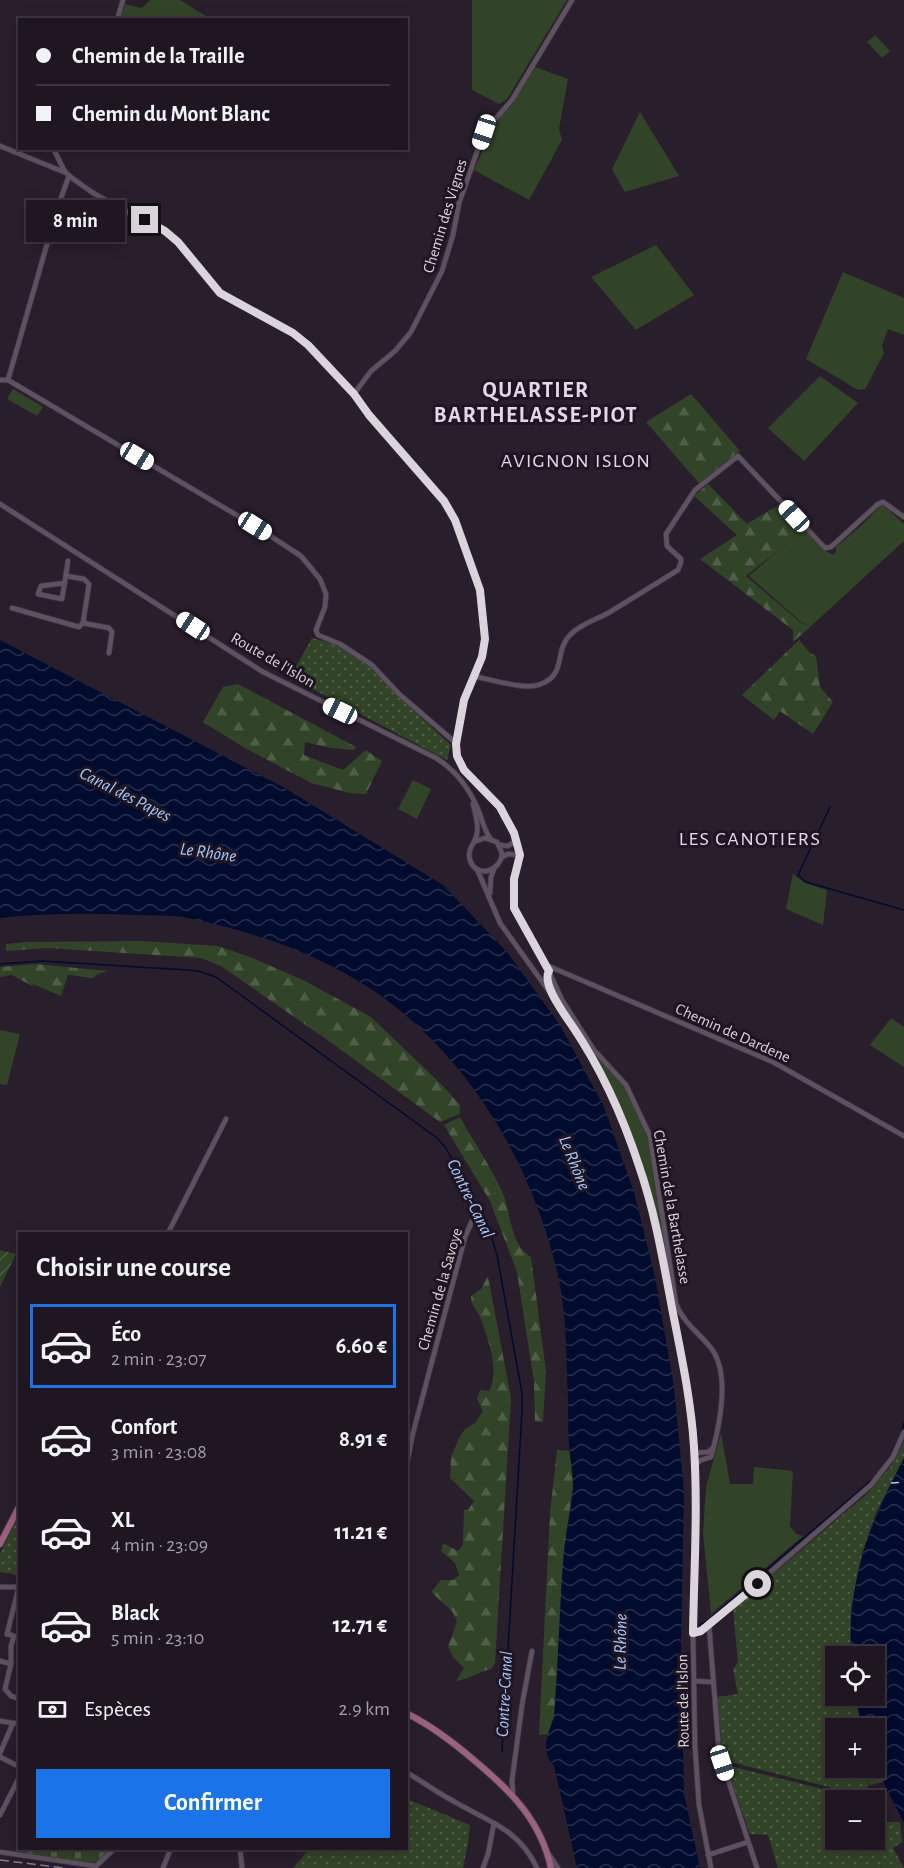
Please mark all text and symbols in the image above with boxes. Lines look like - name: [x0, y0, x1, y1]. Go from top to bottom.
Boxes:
- text: Chemin de la Traille: [72, 45, 245, 67]
- text: Chemin du Mont Blanc: [72, 103, 270, 125]
- car: [470, 112, 498, 152]
- street label: Chemin des Vignes: [420, 157, 470, 275]
- callout: 8 min: [25, 199, 124, 241]
- route end: [131, 206, 158, 233]
- text: 8 min: [53, 211, 98, 231]
- district label: QUARTIER BARTHELASSE-PIOT: [434, 379, 638, 426]
- car: [117, 439, 157, 473]
- district label: AVIGNON ISLON: [501, 451, 651, 471]
- car: [775, 497, 813, 535]
- car: [235, 509, 275, 543]
- car: [173, 609, 213, 643]
- street label: Route de l'Islon: [228, 630, 318, 690]
- car: [320, 695, 360, 727]
- water label: Canal des Papes: [77, 764, 174, 826]
- district label: LES CANOTIERS: [679, 829, 821, 849]
- water label: Le Rhône: [179, 840, 238, 866]
- street label: Chemin de Dardene: [673, 1000, 793, 1066]
- street label: Chemin de la Barthelasse: [651, 1129, 693, 1285]
- water label: Le Rhône: [555, 1133, 593, 1193]
- water label: Contre-Canal: [443, 1156, 497, 1242]
- street label: Chemin de la Savoye: [415, 1226, 466, 1352]
- text: Choisir une course: [36, 1254, 231, 1281]
- icon: car: [39, 1319, 93, 1373]
- text: Éco: [111, 1323, 141, 1345]
- text: 6.60 €: [336, 1335, 387, 1357]
- text: 2 min · 23:07: [111, 1349, 207, 1369]
- icon: car: [39, 1412, 93, 1466]
- text: Confort: [111, 1416, 177, 1438]
- text: 8.91 €: [339, 1428, 387, 1450]
- text: 3 min · 23:08: [111, 1442, 207, 1462]
- icon: car: [39, 1505, 93, 1559]
- text: XL: [111, 1509, 134, 1531]
- text: 11.21 €: [334, 1521, 387, 1543]
- text: 4 min · 23:09: [111, 1535, 208, 1555]
- route start: [744, 1570, 771, 1597]
- icon: car: [39, 1598, 93, 1652]
- text: Black: [111, 1602, 159, 1624]
- water label: Le Rhône: [612, 1613, 630, 1671]
- text: 12.71 €: [333, 1614, 387, 1636]
- text: 5 min · 23:10: [111, 1628, 204, 1648]
- map controls: [825, 1646, 885, 1850]
- button: locate: [825, 1646, 885, 1706]
- water label: Contre-Canal: [494, 1651, 516, 1737]
- street label: Route de l'Islon: [674, 1654, 692, 1748]
- icon: cash: [36, 1693, 69, 1726]
- text: Espèces: [84, 1698, 151, 1720]
- text: 2.9 km: [339, 1699, 390, 1719]
- button: +: [825, 1718, 885, 1778]
- car: [708, 1743, 736, 1783]
- button: Confirmer: [36, 1769, 390, 1838]
- button: −: [825, 1790, 885, 1850]

